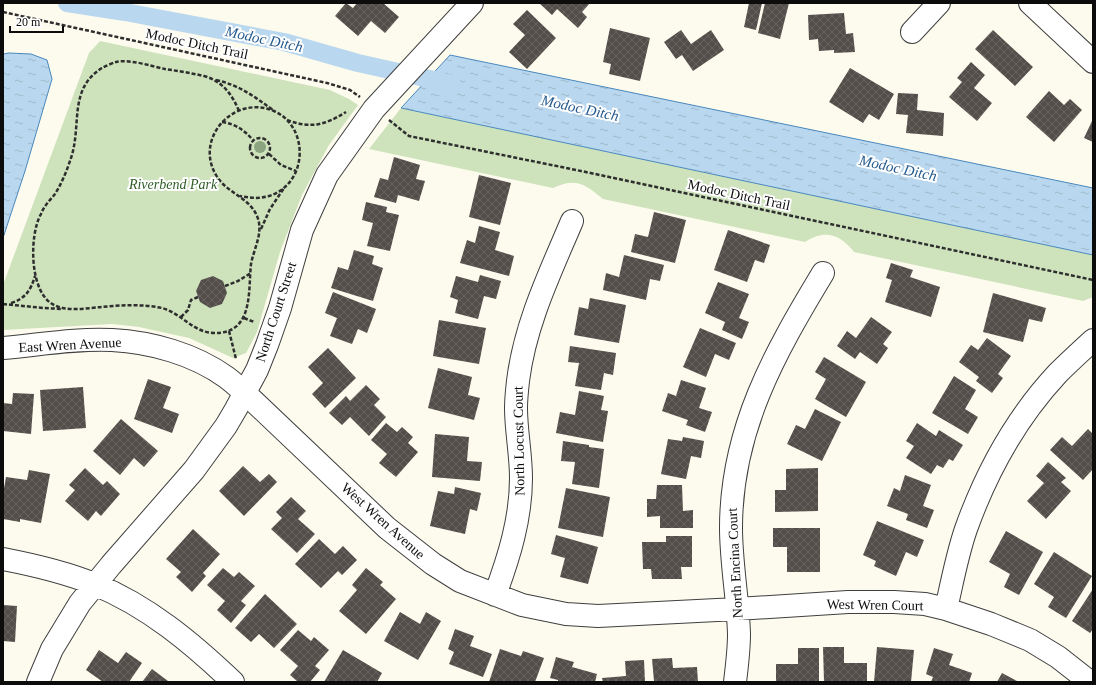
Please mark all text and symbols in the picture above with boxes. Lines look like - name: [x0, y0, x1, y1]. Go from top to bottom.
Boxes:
- scale bar: [10, 8, 63, 34]
- text: 20 m: [16, 15, 41, 29]
- water label: Modoc Ditch: [223, 23, 304, 55]
- street label: Modoc Ditch Trail: [144, 26, 250, 62]
- water label: Modoc Ditch: [539, 92, 620, 124]
- water label: Modoc Ditch: [857, 152, 938, 184]
- park label: Riverbend Park: [128, 177, 218, 192]
- street label: Modoc Ditch Trail: [686, 177, 792, 213]
- street label: North Court Street: [253, 260, 299, 364]
- street label: East Wren Avenue: [18, 335, 122, 355]
- street label: North Locust Court: [511, 386, 527, 496]
- street label: West Wren Avenue: [338, 480, 428, 562]
- street label: North Encina Court: [725, 507, 745, 619]
- street label: West Wren Court: [826, 597, 924, 613]

